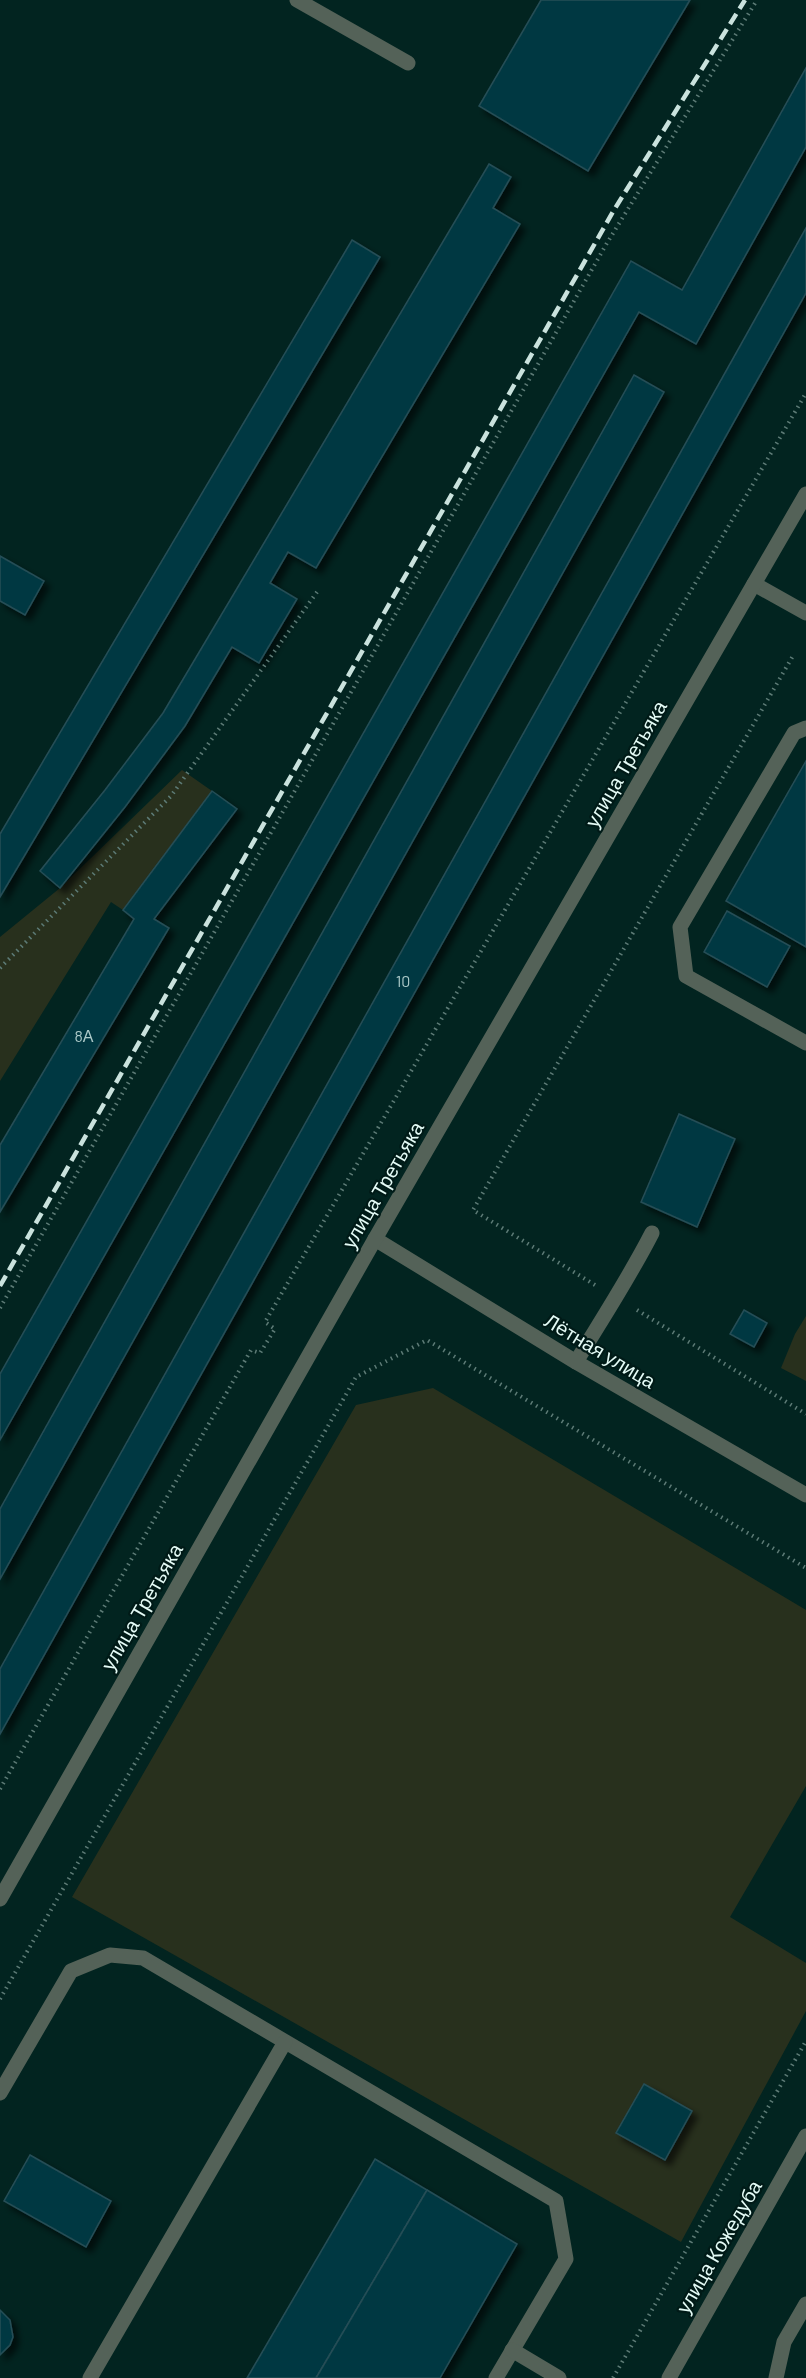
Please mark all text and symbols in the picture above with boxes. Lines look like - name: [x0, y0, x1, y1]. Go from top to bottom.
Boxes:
- street label: улица Третьяка: [579, 695, 672, 831]
- house number: 10: [396, 971, 410, 990]
- house number: 8А: [74, 1026, 94, 1045]
- street label: улица Третьяка: [336, 1116, 429, 1252]
- street label: Лётная улица: [541, 1308, 661, 1393]
- street label: улица Третьяка: [95, 1538, 188, 1674]
- street label: улица Кожедуба: [670, 2175, 766, 2317]

